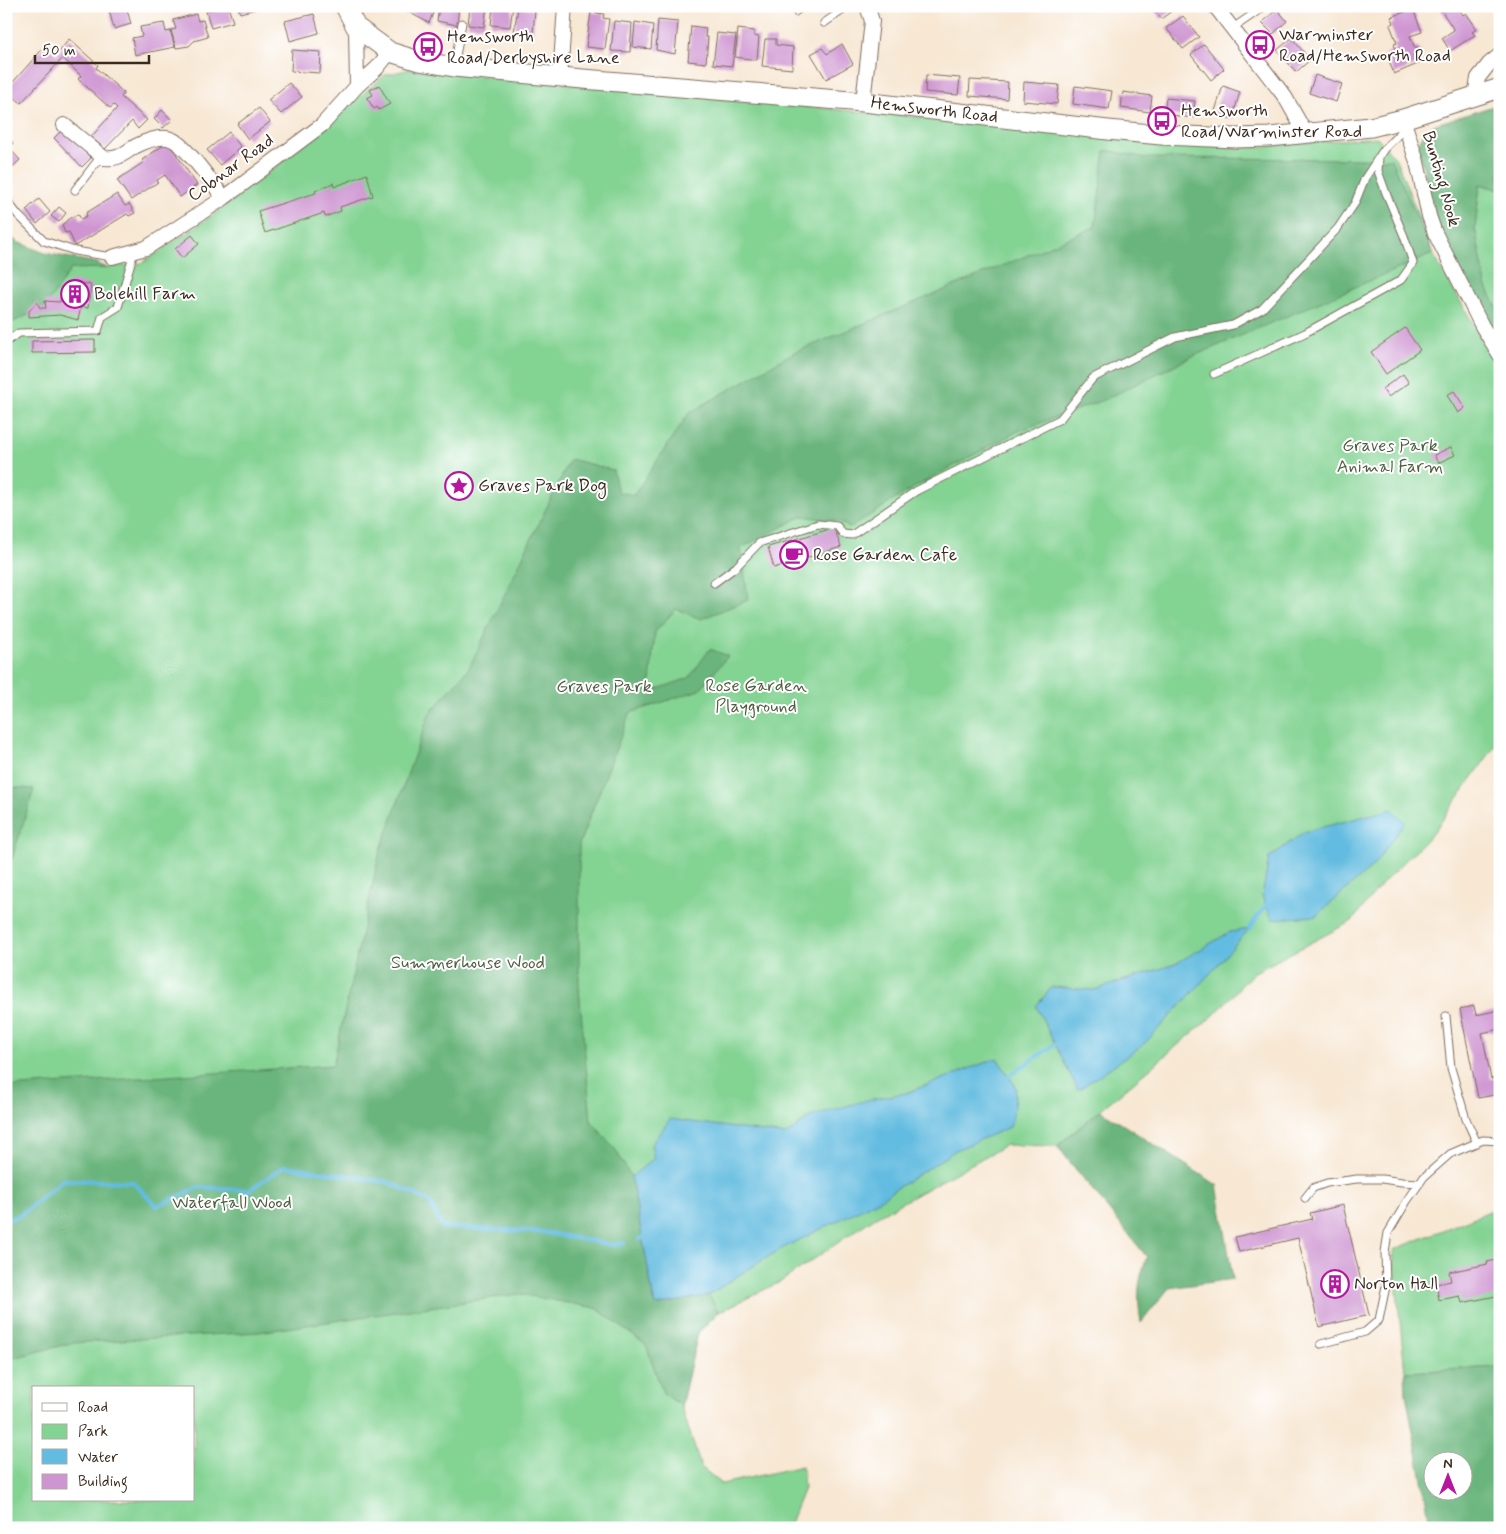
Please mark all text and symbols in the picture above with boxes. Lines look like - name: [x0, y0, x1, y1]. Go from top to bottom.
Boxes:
- place label: Warminster Road/Hemsworth Road: [1279, 23, 1451, 68]
- place label: Hemsworth Road/Derbyshire Lane: [447, 25, 620, 70]
- bus stop icon: Warminster Road/Hemsworth Road: [1245, 30, 1275, 60]
- scale bar: [35, 32, 149, 64]
- bus stop icon: Hemsworth Road/Derbyshire Lane: [413, 32, 443, 62]
- text: 50 m: [42, 41, 76, 61]
- street label: Hemsworth Road: [869, 91, 999, 129]
- place label: Hemsworth Road/Warminster Road: [1181, 99, 1362, 144]
- bus stop icon: Hemsworth Road/Warminster Road: [1147, 106, 1177, 136]
- street label: Bunting Nook: [1414, 128, 1466, 230]
- street label: Cobnar Road: [183, 129, 279, 207]
- building icon: Bolehill Farm: [60, 279, 90, 309]
- place label: Bolehill Farm: [94, 282, 196, 306]
- park label: Graves Park Animal Farm: [1337, 434, 1443, 479]
- place icon: Graves Park Dog: [444, 471, 474, 501]
- place label: Graves Park Dog: [478, 474, 607, 499]
- cafe icon: Rose Garden Cafe: [779, 540, 809, 570]
- place label: Rose Garden Cafe: [813, 543, 957, 567]
- park label: Rose Garden Playground: [705, 674, 807, 719]
- park label: Graves Park: [556, 675, 652, 699]
- park label: Summerhouse Wood: [391, 951, 545, 975]
- park label: Waterfall Wood: [172, 1191, 292, 1215]
- building icon: Norton Hall: [1320, 1269, 1350, 1299]
- place label: Norton Hall: [1354, 1272, 1438, 1296]
- legend: [32, 1386, 195, 1502]
- text: Road: [78, 1398, 108, 1418]
- text: Park: [78, 1422, 108, 1442]
- text: Water: [78, 1448, 118, 1468]
- north arrow: [1424, 1452, 1474, 1502]
- text: N: [1443, 1455, 1453, 1473]
- text: Building: [78, 1472, 128, 1493]

